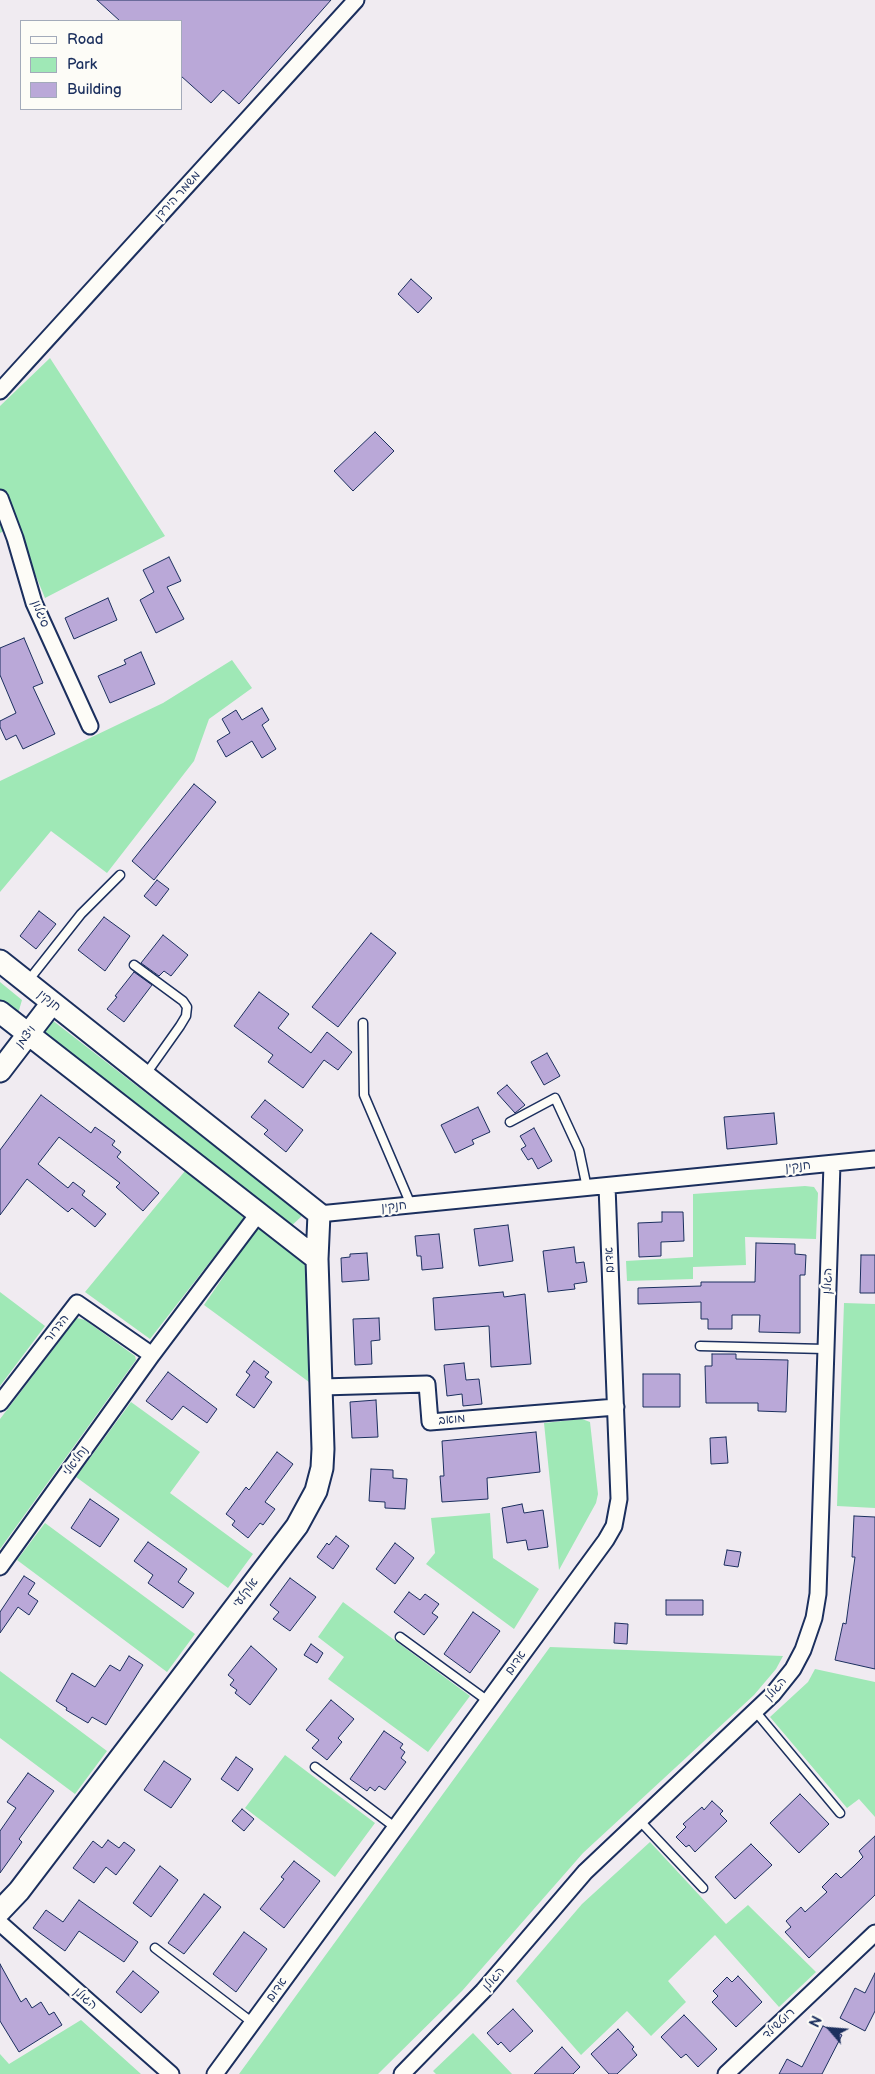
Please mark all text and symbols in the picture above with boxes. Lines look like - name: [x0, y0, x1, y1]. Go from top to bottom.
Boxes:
- legend: [20, 20, 182, 110]
- text: Road: [67, 30, 103, 49]
- text: Park: [67, 55, 97, 74]
- text: Building: [67, 80, 122, 99]
- street label: משמר הירדן: [152, 168, 204, 224]
- street label: סיגלון: [28, 598, 52, 630]
- street label: חנקין: [34, 987, 64, 1015]
- street label: ויצמן: [13, 1023, 39, 1051]
- street label: חנקין: [784, 1158, 812, 1176]
- street label: חנקין: [380, 1198, 408, 1216]
- street label: אדום: [602, 1247, 618, 1273]
- street label: הגולן: [820, 1267, 836, 1295]
- street label: הדרור: [42, 1312, 72, 1346]
- street label: מואב: [438, 1412, 466, 1428]
- street label: נחליאלי: [60, 1443, 92, 1479]
- street label: אלקלעי: [230, 1575, 262, 1611]
- street label: אדום: [503, 1648, 529, 1678]
- street label: הגולן: [762, 1674, 790, 1704]
- street label: הגולן: [480, 1964, 508, 1994]
- street label: אדום: [264, 1975, 290, 2005]
- street label: הגולן: [70, 1985, 100, 2013]
- north arrow: [805, 2004, 855, 2054]
- street label: רוטשילד: [760, 2005, 798, 2043]
- text: N: [806, 2013, 826, 2031]

